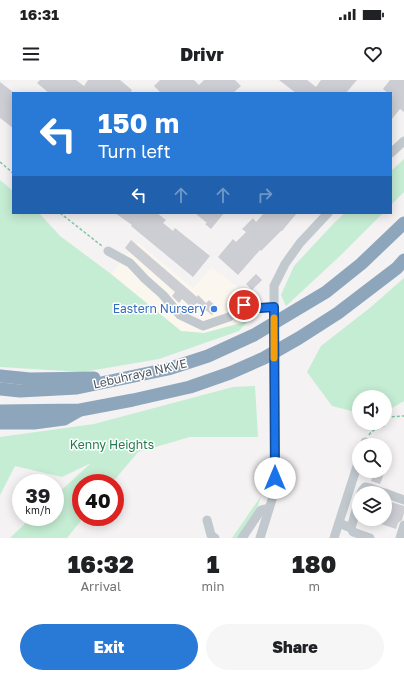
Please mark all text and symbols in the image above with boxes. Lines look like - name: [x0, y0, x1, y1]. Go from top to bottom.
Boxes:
- text: 16:31: [20, 5, 59, 23]
- icon: menu: [20, 43, 42, 65]
- text: Drivr: [180, 43, 224, 65]
- icon: heart: [362, 43, 384, 65]
- text: 150 m: [98, 106, 179, 139]
- icon: left: [32, 108, 84, 160]
- text: Turn left: [98, 140, 171, 162]
- icon: left: [128, 184, 150, 206]
- icon: ahead: [170, 184, 192, 206]
- icon: ahead: [212, 184, 234, 206]
- icon: right: [254, 184, 276, 206]
- pin: [227, 288, 261, 322]
- icon: arrive: [233, 294, 255, 316]
- place label: Eastern Nursery: [113, 301, 206, 316]
- marker: Eastern Nursery: [209, 304, 219, 314]
- street label: Lebuhraya NKVE: [92, 355, 188, 392]
- map controls: [352, 390, 392, 526]
- button: sound: [352, 390, 392, 430]
- park label: Kenny Heights: [70, 437, 154, 452]
- button: search: [352, 438, 392, 478]
- position arrow: [254, 457, 296, 499]
- speed limit sign: 40: [72, 474, 124, 526]
- text: 39: [26, 483, 50, 507]
- button: layers: [352, 486, 392, 526]
- text: km/h: [25, 504, 51, 516]
- text: 16:32: [68, 549, 134, 578]
- text: 1: [207, 549, 219, 578]
- text: 180: [292, 549, 336, 578]
- text: Arrival: [80, 578, 121, 594]
- text: min: [201, 578, 224, 594]
- text: m: [308, 578, 320, 594]
- button: Exit: [20, 624, 198, 670]
- button: Share: [206, 624, 384, 670]

